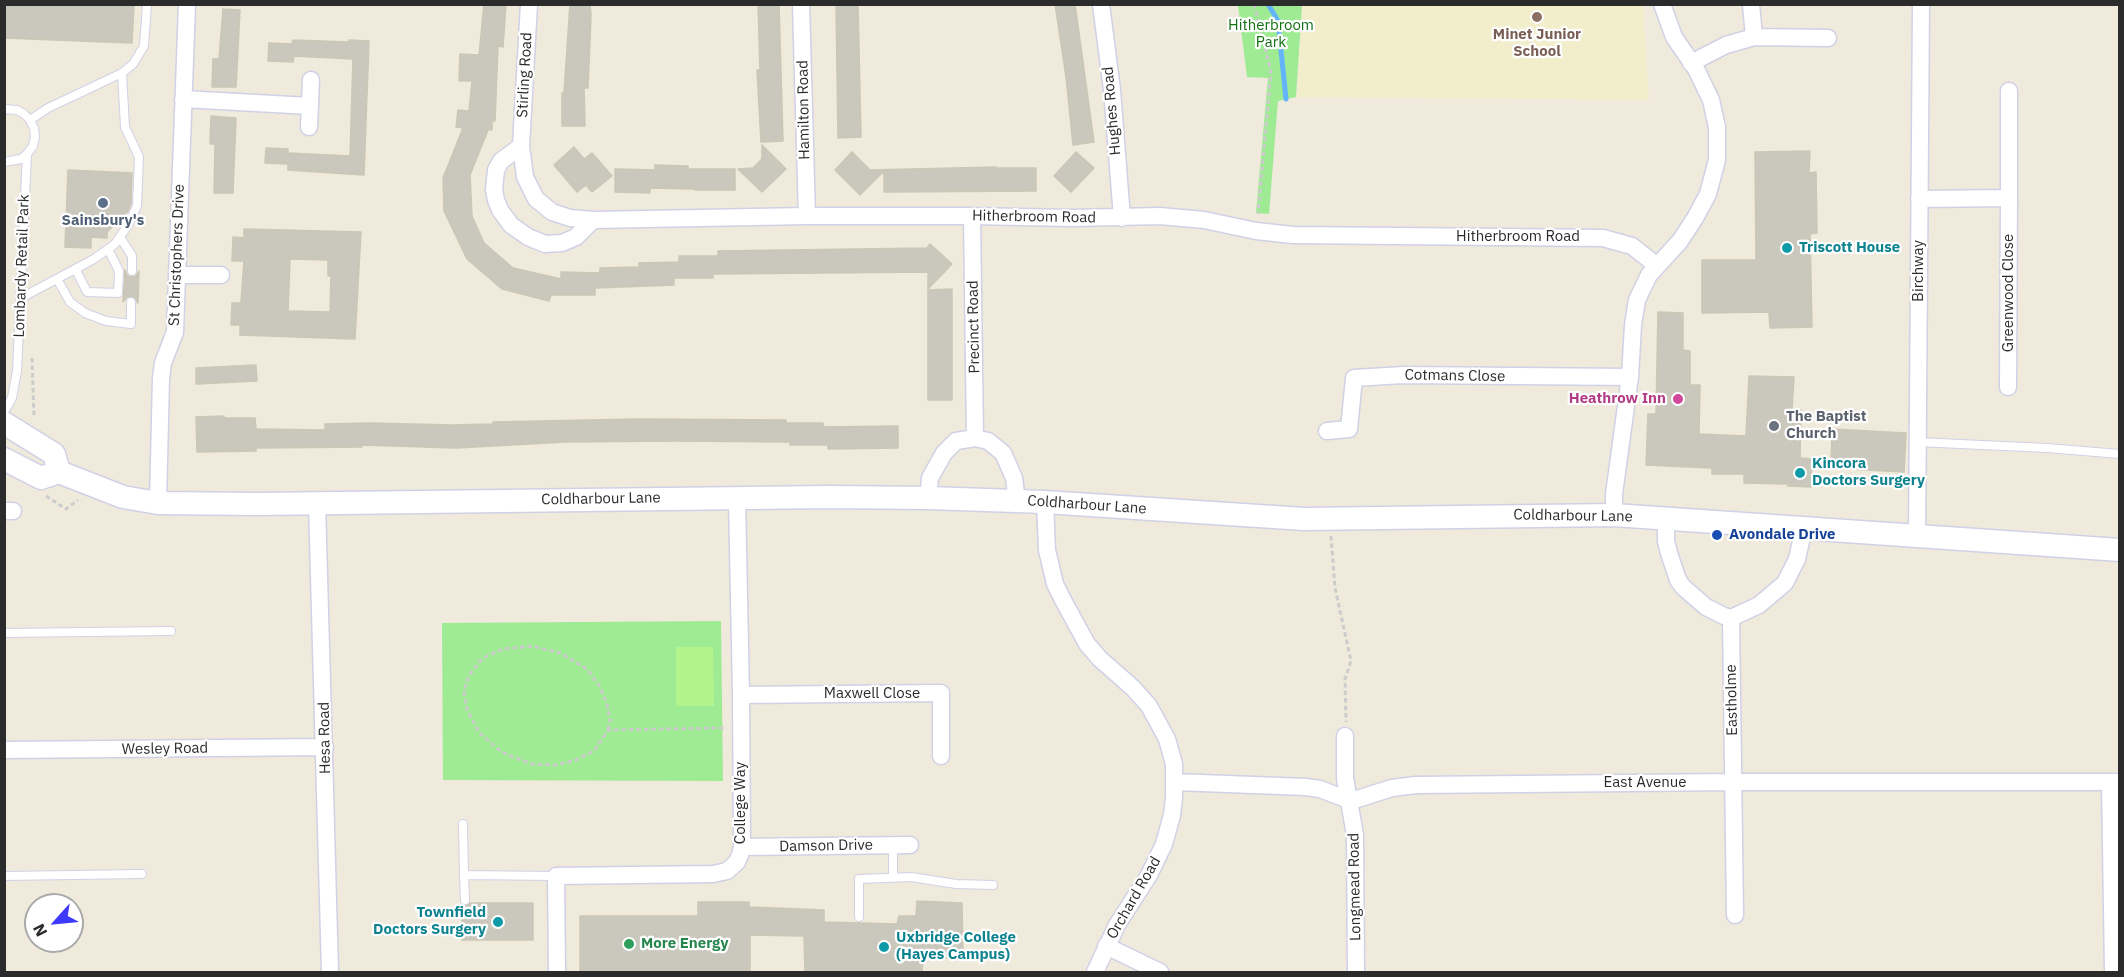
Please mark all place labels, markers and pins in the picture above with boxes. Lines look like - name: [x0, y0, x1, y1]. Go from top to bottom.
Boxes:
- marker: Minet Junior School: [1530, 10, 1544, 24]
- place label: Minet Junior School: [1493, 26, 1581, 61]
- marker: Sainsbury's: [96, 196, 110, 210]
- place label: Sainsbury's: [62, 212, 144, 230]
- place label: Triscott House: [1799, 239, 1900, 257]
- marker: Triscott House: [1780, 241, 1794, 255]
- place label: Heathrow Inn: [1569, 390, 1666, 408]
- marker: Heathrow Inn: [1671, 392, 1685, 406]
- place label: The Baptist Church: [1786, 408, 1866, 443]
- marker: The Baptist Church: [1767, 419, 1781, 433]
- place label: Kincora Doctors Surgery: [1812, 455, 1925, 490]
- marker: Kincora Doctors Surgery: [1793, 466, 1807, 480]
- place label: Avondale Drive: [1729, 526, 1836, 544]
- marker: Avondale Drive: [1710, 528, 1724, 542]
- place label: Townfield Doctors Surgery: [373, 904, 486, 939]
- marker: Townfield Doctors Surgery: [491, 915, 505, 929]
- place label: Uxbridge College (Hayes Campus): [896, 929, 1016, 964]
- place label: More Energy: [641, 935, 728, 953]
- marker: More Energy: [622, 937, 636, 951]
- marker: Uxbridge College (Hayes Campus): [877, 940, 891, 954]

